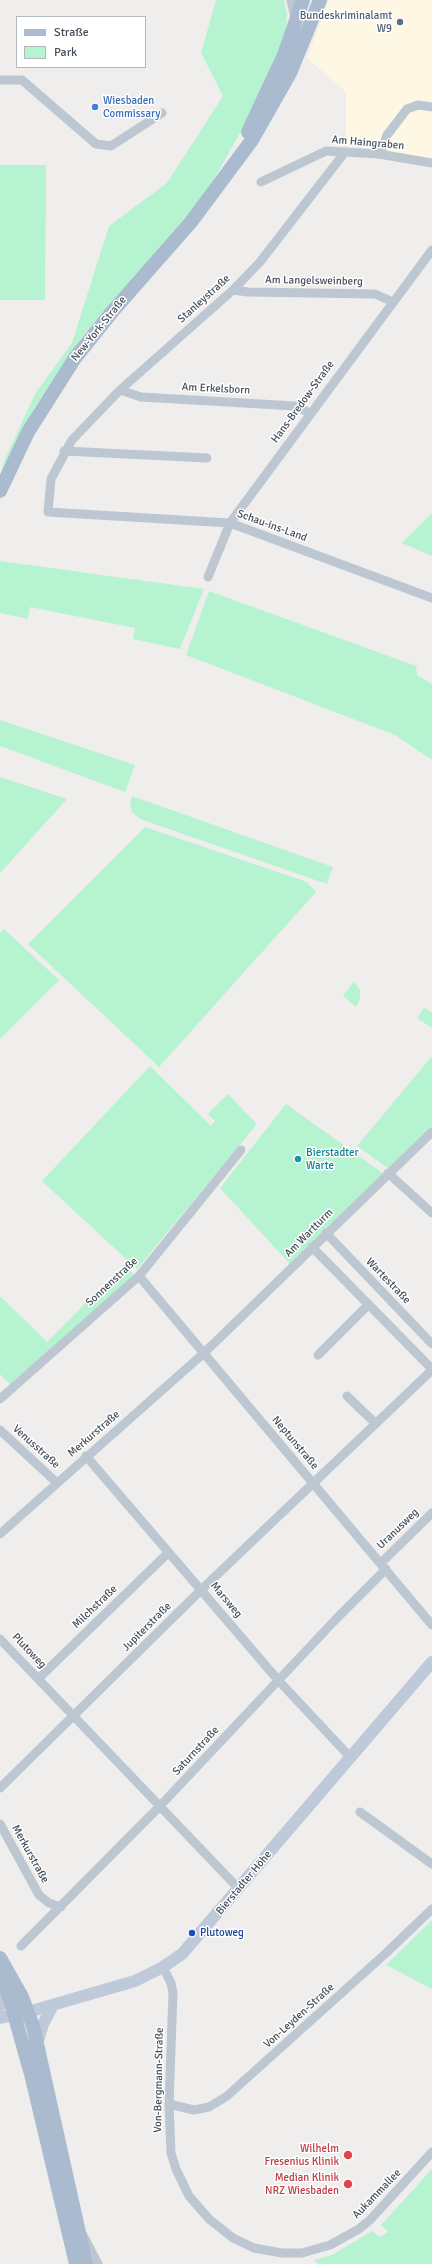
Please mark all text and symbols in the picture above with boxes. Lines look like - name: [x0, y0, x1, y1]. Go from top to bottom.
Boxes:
- place label: Bundeskriminalamt W9: [300, 9, 392, 35]
- legend: [16, 16, 146, 68]
- marker: Bundeskriminalamt W9: [395, 17, 405, 27]
- text: Straße: [54, 25, 89, 40]
- text: Park: [54, 45, 77, 60]
- place label: Wiesbaden Commissary: [103, 94, 160, 120]
- marker: Wiesbaden Commissary: [90, 102, 100, 112]
- street label: Am Haingraben: [331, 133, 405, 153]
- street label: Stanleystraße: [175, 272, 233, 326]
- street label: Am Langelsweinberg: [265, 274, 363, 288]
- street label: New-York-Straße: [69, 294, 129, 364]
- street label: Hans-Bredow-Straße: [269, 358, 337, 446]
- street label: Am Erkelsborn: [181, 381, 251, 397]
- street label: Schau-ins-Land: [235, 507, 309, 545]
- place label: Bierstadter Warte: [306, 1146, 359, 1172]
- marker: Bierstadter Warte: [293, 1154, 303, 1164]
- street label: Am Wartturm: [282, 1206, 336, 1260]
- street label: Sonnenstraße: [83, 1255, 141, 1309]
- street label: Wartestraße: [363, 1255, 413, 1307]
- street label: Merkurstraße: [65, 1408, 123, 1460]
- street label: Neptunstraße: [269, 1414, 321, 1472]
- street label: Venusstraße: [10, 1422, 62, 1472]
- street label: Uranusweg: [374, 1506, 422, 1552]
- street label: Marsweg: [207, 1580, 245, 1620]
- street label: Milchstraße: [70, 1583, 120, 1631]
- street label: Jupiterstraße: [120, 1600, 174, 1654]
- street label: Plutoweg: [9, 1631, 49, 1671]
- street label: Saturnstraße: [170, 1724, 222, 1778]
- street label: Merkurstraße: [9, 1823, 51, 1885]
- street label: Bierstadter Höhe: [213, 1848, 275, 1918]
- place label: Plutoweg: [200, 1926, 244, 1940]
- marker: Plutoweg: [187, 1928, 197, 1938]
- street label: Von-Leyden-Straße: [261, 1981, 337, 2051]
- street label: Von-Bergmann-Straße: [151, 2027, 167, 2133]
- place label: Wilhelm Fresenius Klinik: [264, 2142, 339, 2168]
- marker: Wilhelm Fresenius Klinik: [342, 2149, 354, 2161]
- street label: Aukammallee: [350, 2166, 404, 2222]
- place label: Median Klinik NRZ Wiesbaden: [265, 2171, 339, 2197]
- marker: Median Klinik NRZ Wiesbaden: [342, 2178, 354, 2190]

